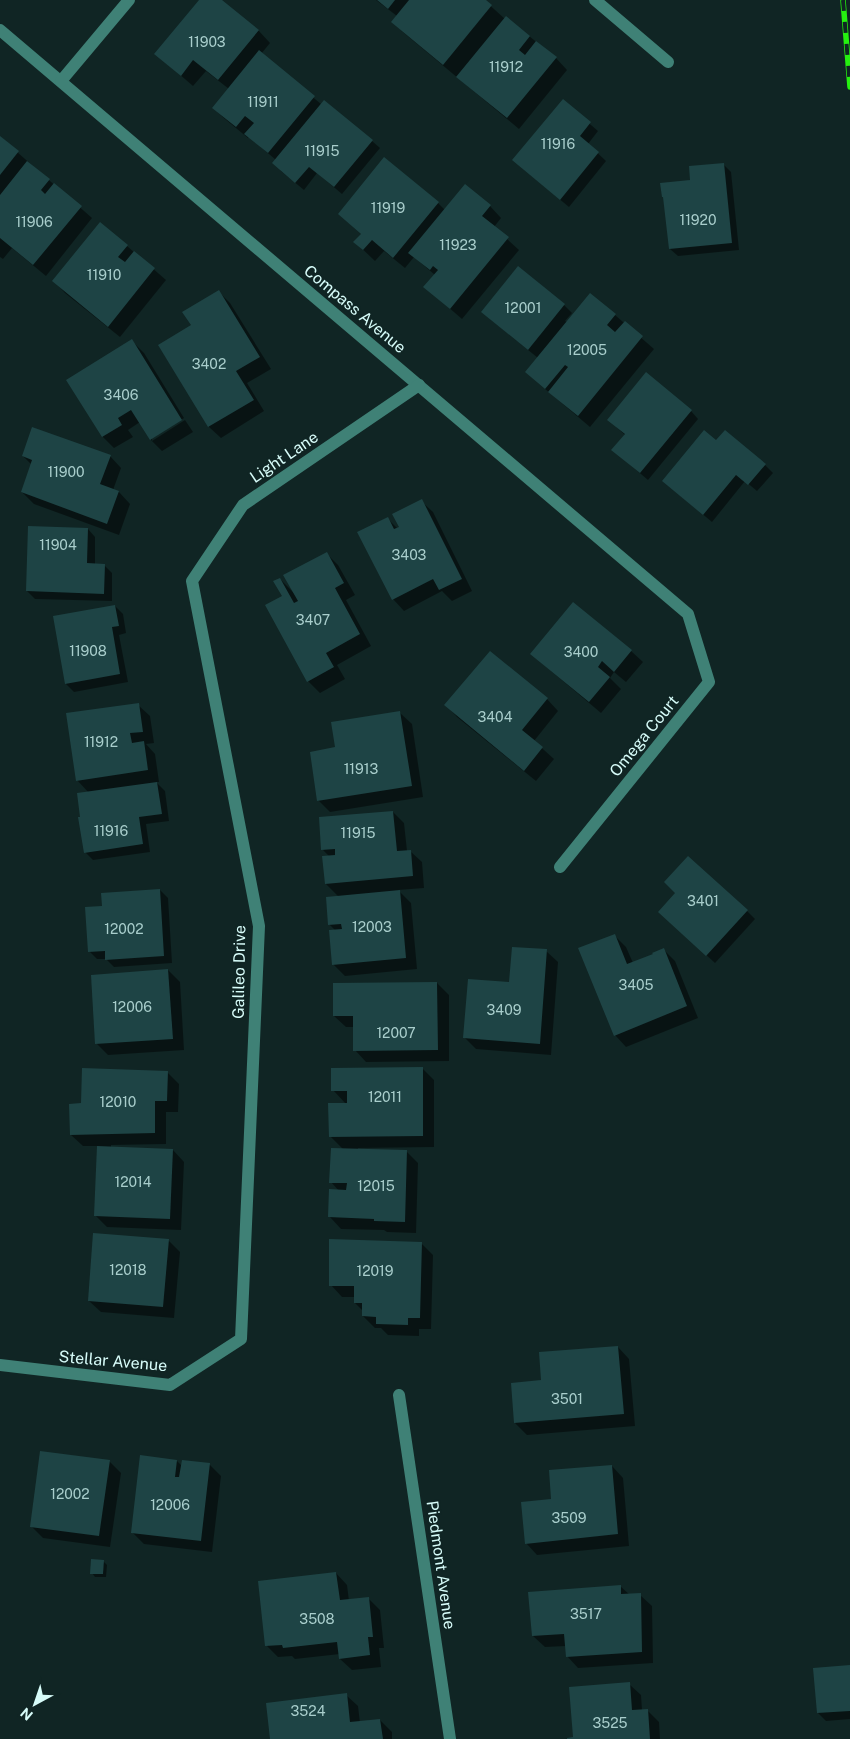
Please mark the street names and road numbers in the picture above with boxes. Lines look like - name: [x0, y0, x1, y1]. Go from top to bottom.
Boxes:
- street label: Compass Avenue: [300, 261, 410, 357]
- street label: Light Lane: [246, 427, 322, 487]
- street label: Omega Court: [606, 692, 682, 780]
- street label: Galileo Drive: [229, 925, 249, 1019]
- street label: Stellar Avenue: [58, 1347, 168, 1375]
- street label: Piedmont Avenue: [423, 1499, 459, 1631]

